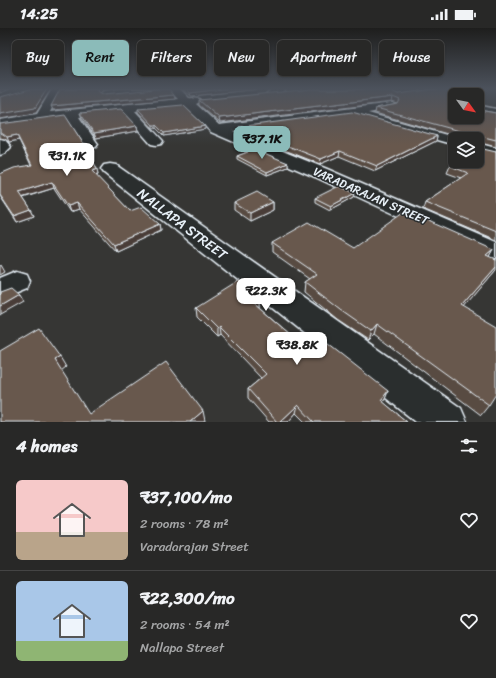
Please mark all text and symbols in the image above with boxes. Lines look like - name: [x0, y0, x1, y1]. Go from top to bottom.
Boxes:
- text: 14:25: [20, 1, 58, 27]
- chip: Buy: [12, 40, 64, 76]
- chip: Rent: [72, 40, 129, 76]
- chip: Filters: [137, 40, 206, 76]
- chip: New: [214, 40, 269, 76]
- chip: Apartment: [277, 40, 371, 76]
- chip: House: [379, 40, 444, 76]
- north arrow: [448, 88, 484, 124]
- map controls: [448, 88, 484, 168]
- pin: ₹37.1K: [229, 126, 295, 160]
- text: ₹37.1K: [242, 127, 282, 150]
- button: layers: [448, 132, 484, 168]
- pin: ₹31.1K: [34, 143, 100, 177]
- text: ₹31.1K: [48, 144, 86, 167]
- street label: VARADARAJAN STREET: [310, 161, 434, 232]
- street label: NALLAPA STREET: [131, 181, 234, 267]
- pin: ₹22.3K: [233, 278, 299, 312]
- text: ₹22.3K: [245, 279, 287, 302]
- pin: ₹38.8K: [264, 332, 330, 366]
- text: ₹38.8K: [276, 333, 318, 356]
- text: 4 homes: [16, 431, 77, 461]
- icon: filters: [458, 435, 480, 457]
- text: ₹37,100/mo: [140, 482, 232, 512]
- icon: home: [48, 496, 96, 544]
- icon: heart: [458, 509, 480, 531]
- text: 2 rooms · 78 m²: [140, 512, 229, 535]
- text: Varadarajan Street: [140, 535, 249, 558]
- text: ₹22,300/mo: [140, 583, 235, 613]
- icon: home: [48, 597, 96, 645]
- icon: heart: [458, 610, 480, 632]
- text: 2 rooms · 54 m²: [140, 613, 230, 636]
- text: Nallapa Street: [140, 636, 224, 659]

